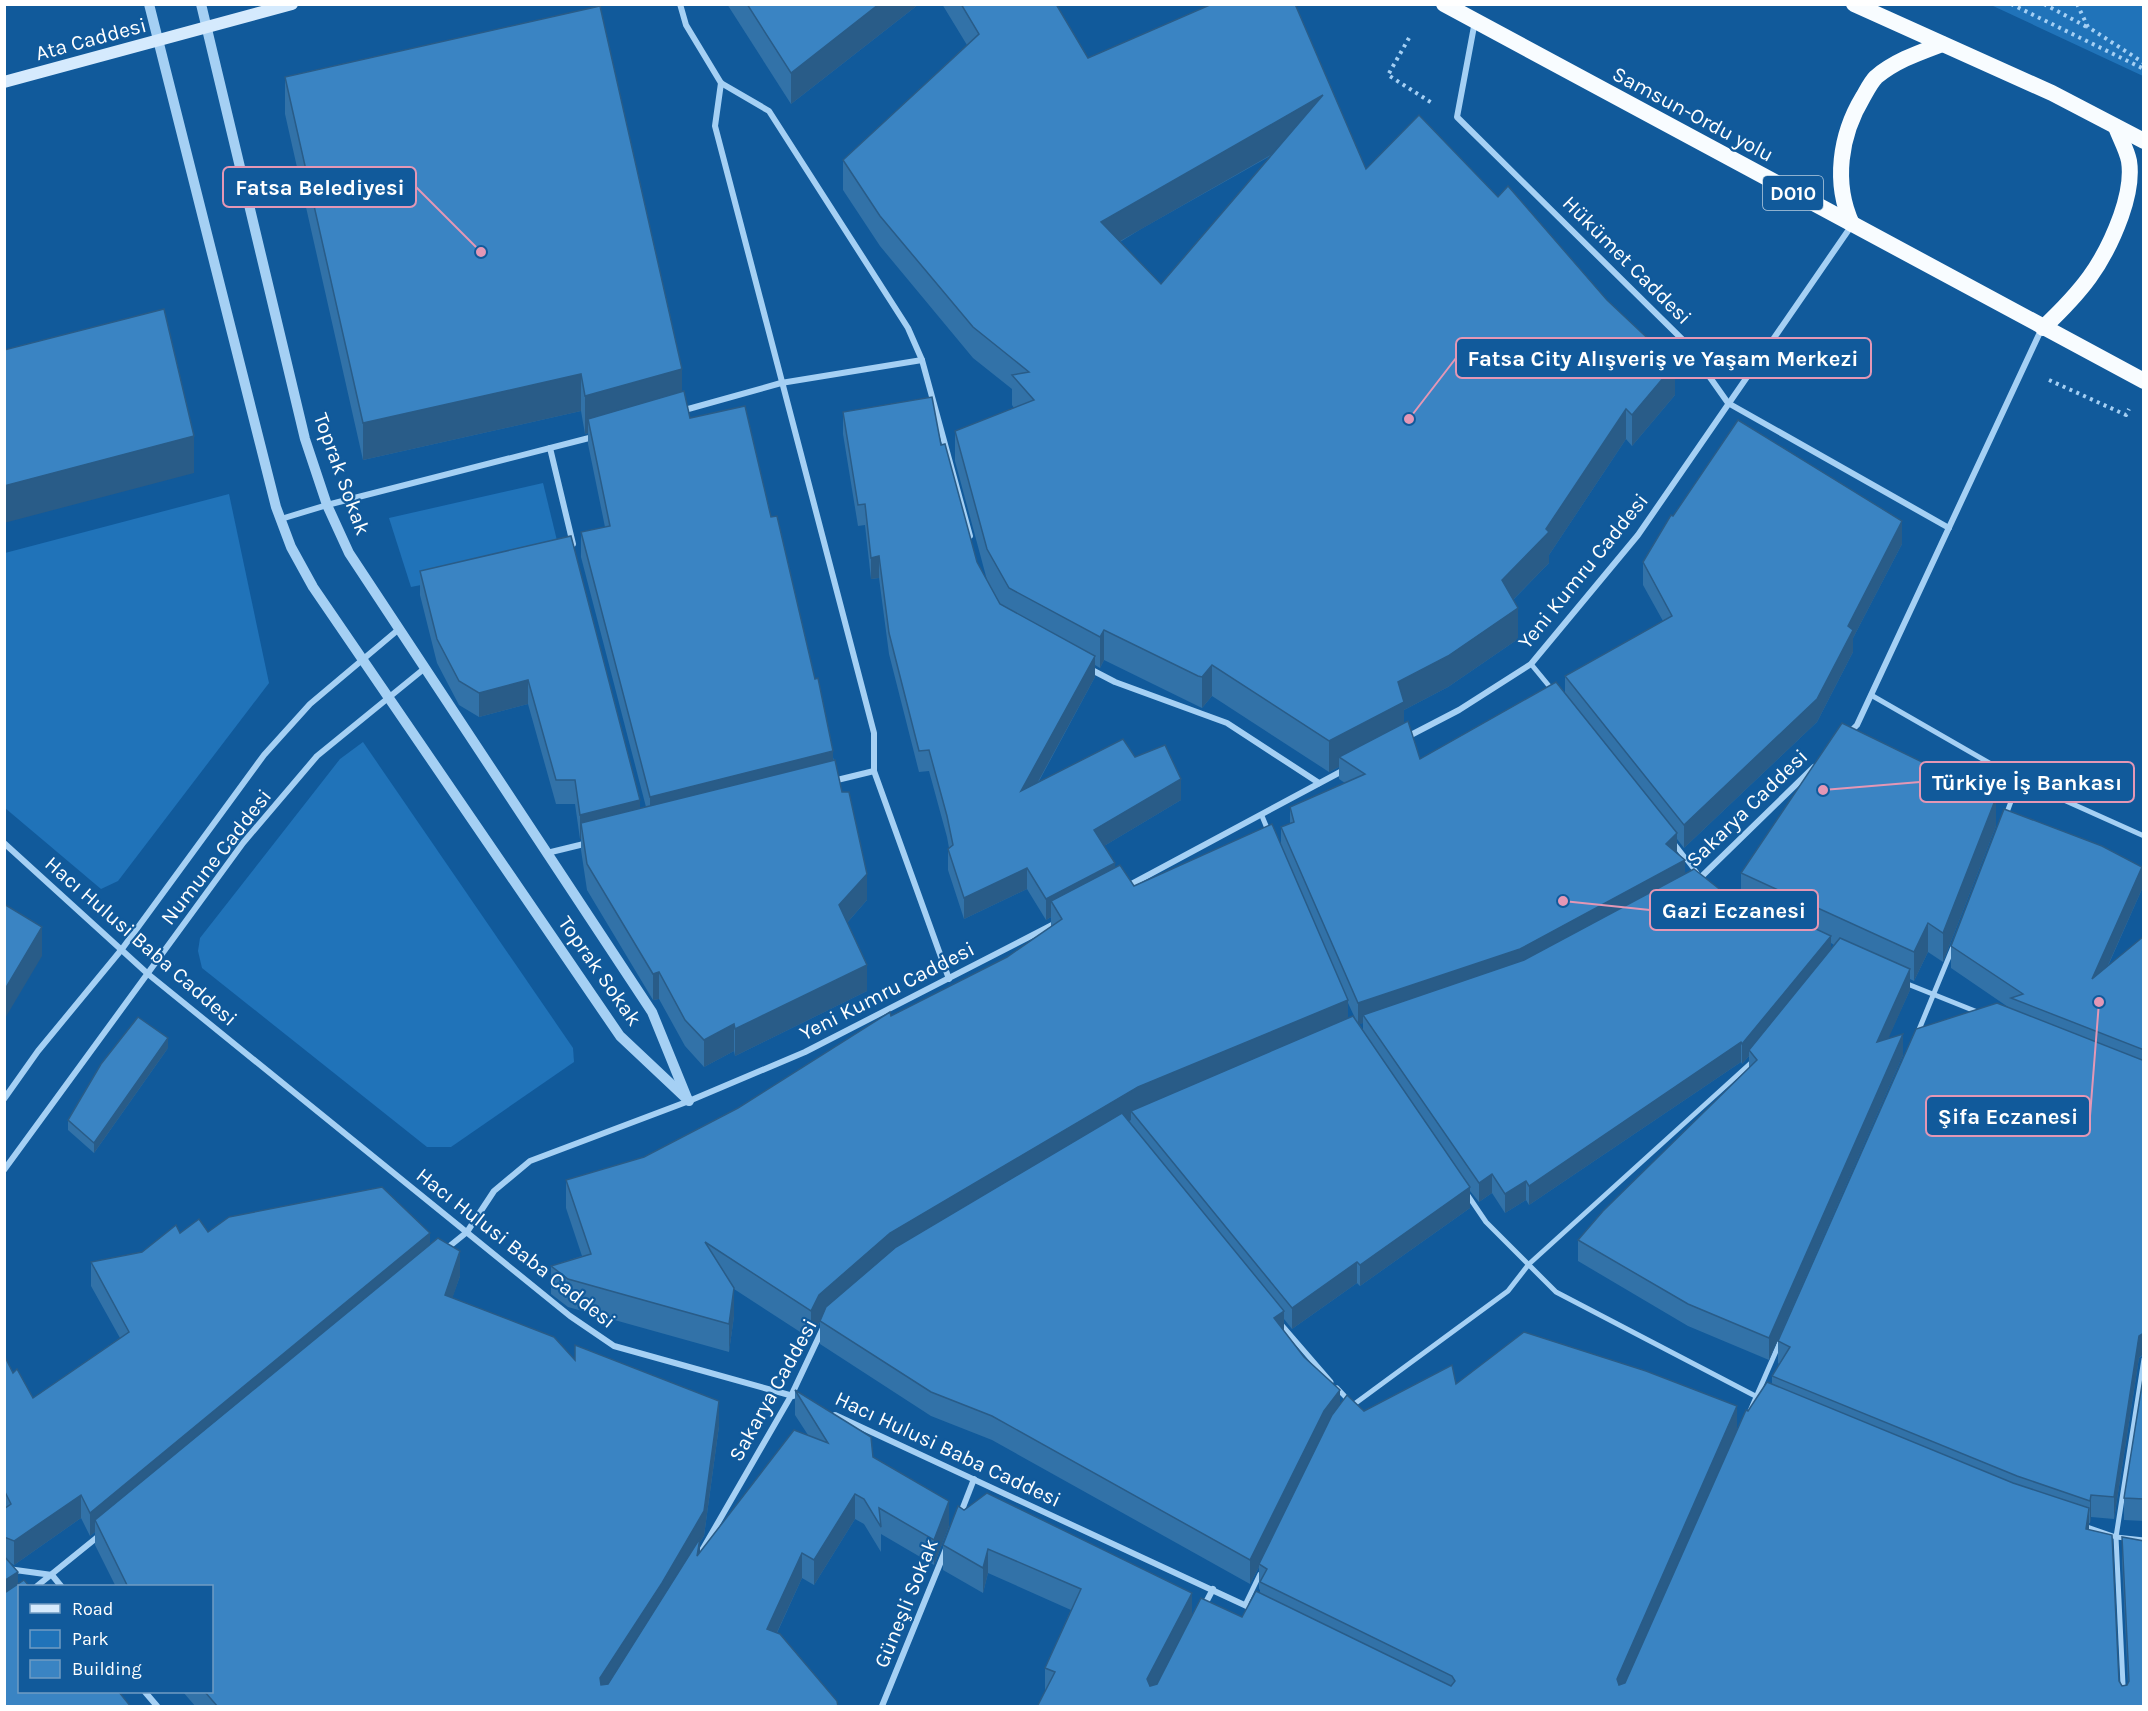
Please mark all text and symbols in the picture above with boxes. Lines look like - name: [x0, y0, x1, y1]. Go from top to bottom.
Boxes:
- street label: Ata Caddesi: [33, 13, 149, 65]
- street label: Samsun-Ordu yolu: [1608, 61, 1778, 167]
- callout: Fatsa Belediyesi: [223, 167, 416, 207]
- text: Fatsa Belediyesi: [235, 175, 405, 201]
- road number: D010: [1763, 176, 1823, 210]
- street label: Hükümet Caddesi: [1558, 191, 1696, 329]
- callout: Fatsa City Alışveriş ve Yaşam Merkezi: [1456, 338, 1871, 378]
- text: Fatsa City Alışveriş ve Yaşam Merkezi: [1468, 346, 1858, 372]
- street label: Toprak Sokak: [309, 410, 375, 538]
- street label: Yeni Kumru Caddesi: [1513, 489, 1653, 653]
- street label: Sakarya Caddesi: [1681, 744, 1813, 872]
- callout: Türkiye İş Bankası: [1920, 762, 2134, 802]
- text: Türkiye İş Bankası: [1932, 770, 2122, 796]
- street label: Numune Caddesi: [156, 784, 276, 930]
- street label: Hacı Hulusi Baba Caddesi: [40, 851, 242, 1031]
- callout: Gazi Eczanesi: [1650, 890, 1818, 930]
- text: Gazi Eczanesi: [1662, 898, 1806, 924]
- street label: Toprak Sokak: [553, 912, 647, 1030]
- street label: Yeni Kumru Caddesi: [796, 937, 978, 1045]
- callout: Şifa Eczanesi: [1926, 1096, 2090, 1136]
- text: Şifa Eczanesi: [1938, 1104, 2078, 1130]
- street label: Hacı Hulusi Baba Caddesi: [412, 1163, 620, 1333]
- street label: Sakarya Caddesi: [724, 1315, 822, 1465]
- street label: Hacı Hulusi Baba Caddesi: [831, 1386, 1065, 1512]
- street label: Güneşli Sokak: [869, 1535, 943, 1671]
- legend: [18, 1585, 213, 1693]
- text: Road: [72, 1598, 113, 1620]
- text: Park: [72, 1628, 109, 1650]
- text: Building: [72, 1658, 142, 1680]

